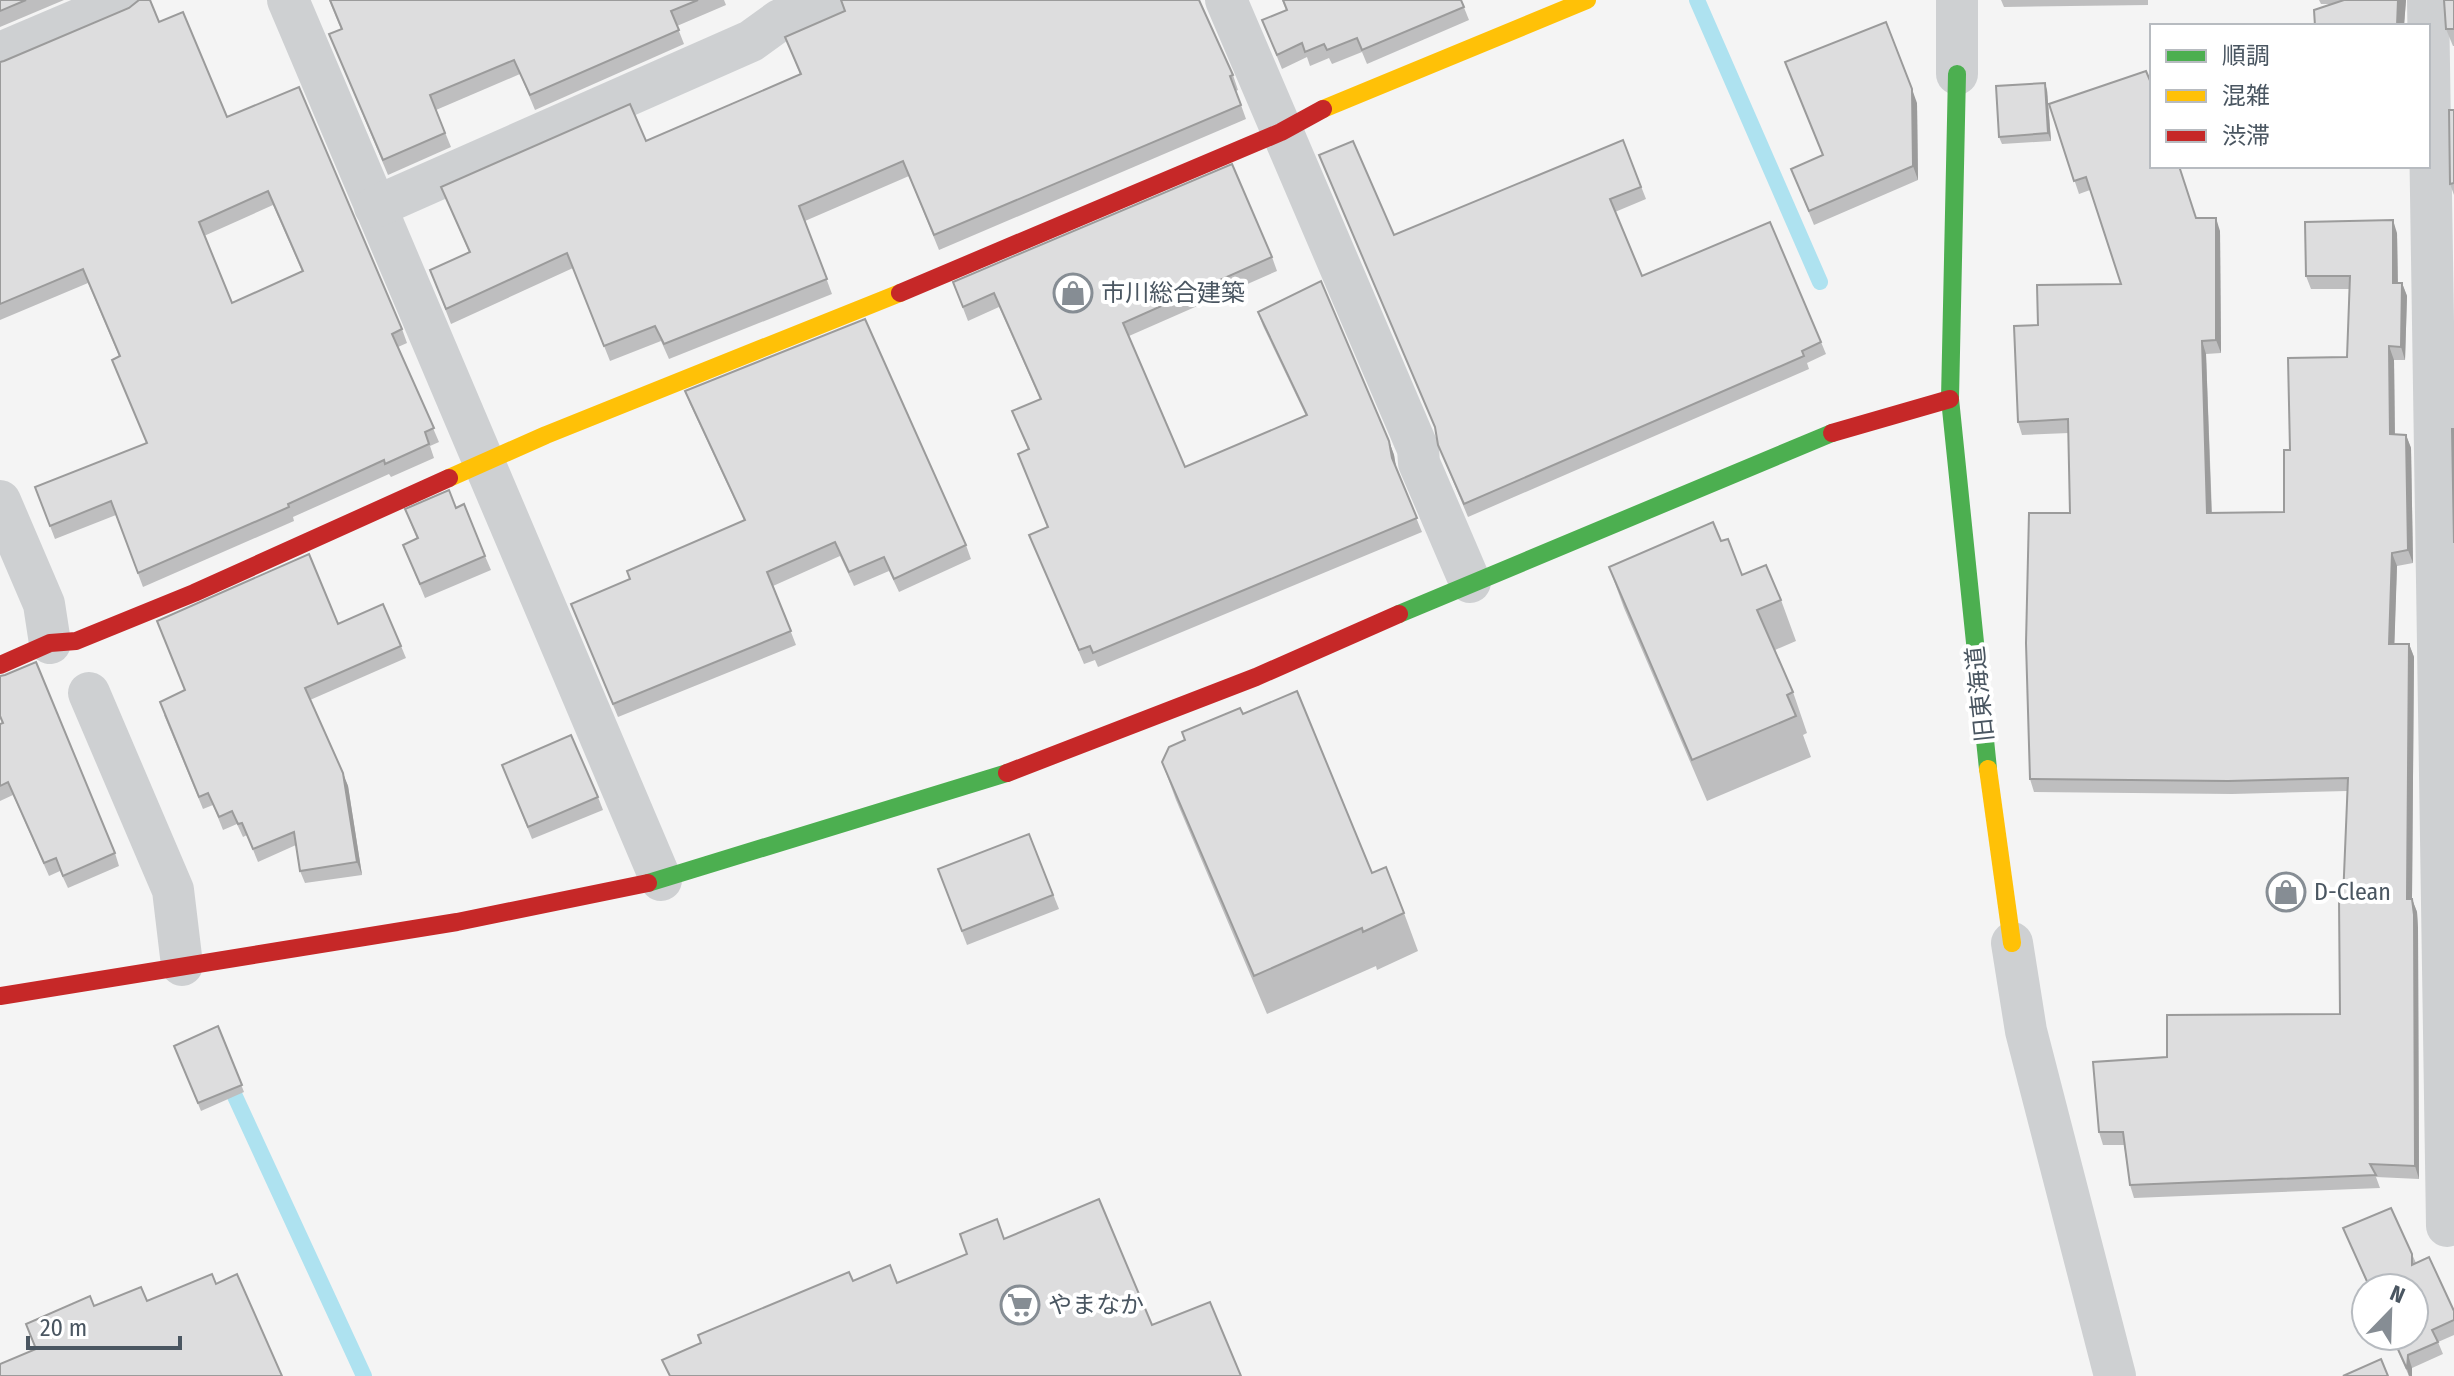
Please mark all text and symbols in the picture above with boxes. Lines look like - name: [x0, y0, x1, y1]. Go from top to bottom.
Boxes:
- legend: [2150, 24, 2430, 168]
- text: 順調: [2222, 42, 2270, 70]
- text: 混雑: [2222, 82, 2270, 110]
- text: 渋滞: [2222, 122, 2270, 150]
- shop icon: 市川総合建築: [1052, 272, 1094, 314]
- place label: 市川総合建築: [1101, 279, 1245, 307]
- street label: 旧東海道: [1961, 645, 1999, 743]
- shop icon: D-Clean: [2265, 871, 2307, 913]
- place label: D-Clean: [2314, 878, 2391, 906]
- north arrow: [2350, 1272, 2430, 1352]
- text: N: [2386, 1279, 2409, 1309]
- supermarket icon: やまなか: [999, 1284, 1041, 1326]
- place label: やまなか: [1048, 1291, 1144, 1319]
- scale bar: [28, 1300, 180, 1350]
- text: 20 m: [40, 1314, 87, 1342]

